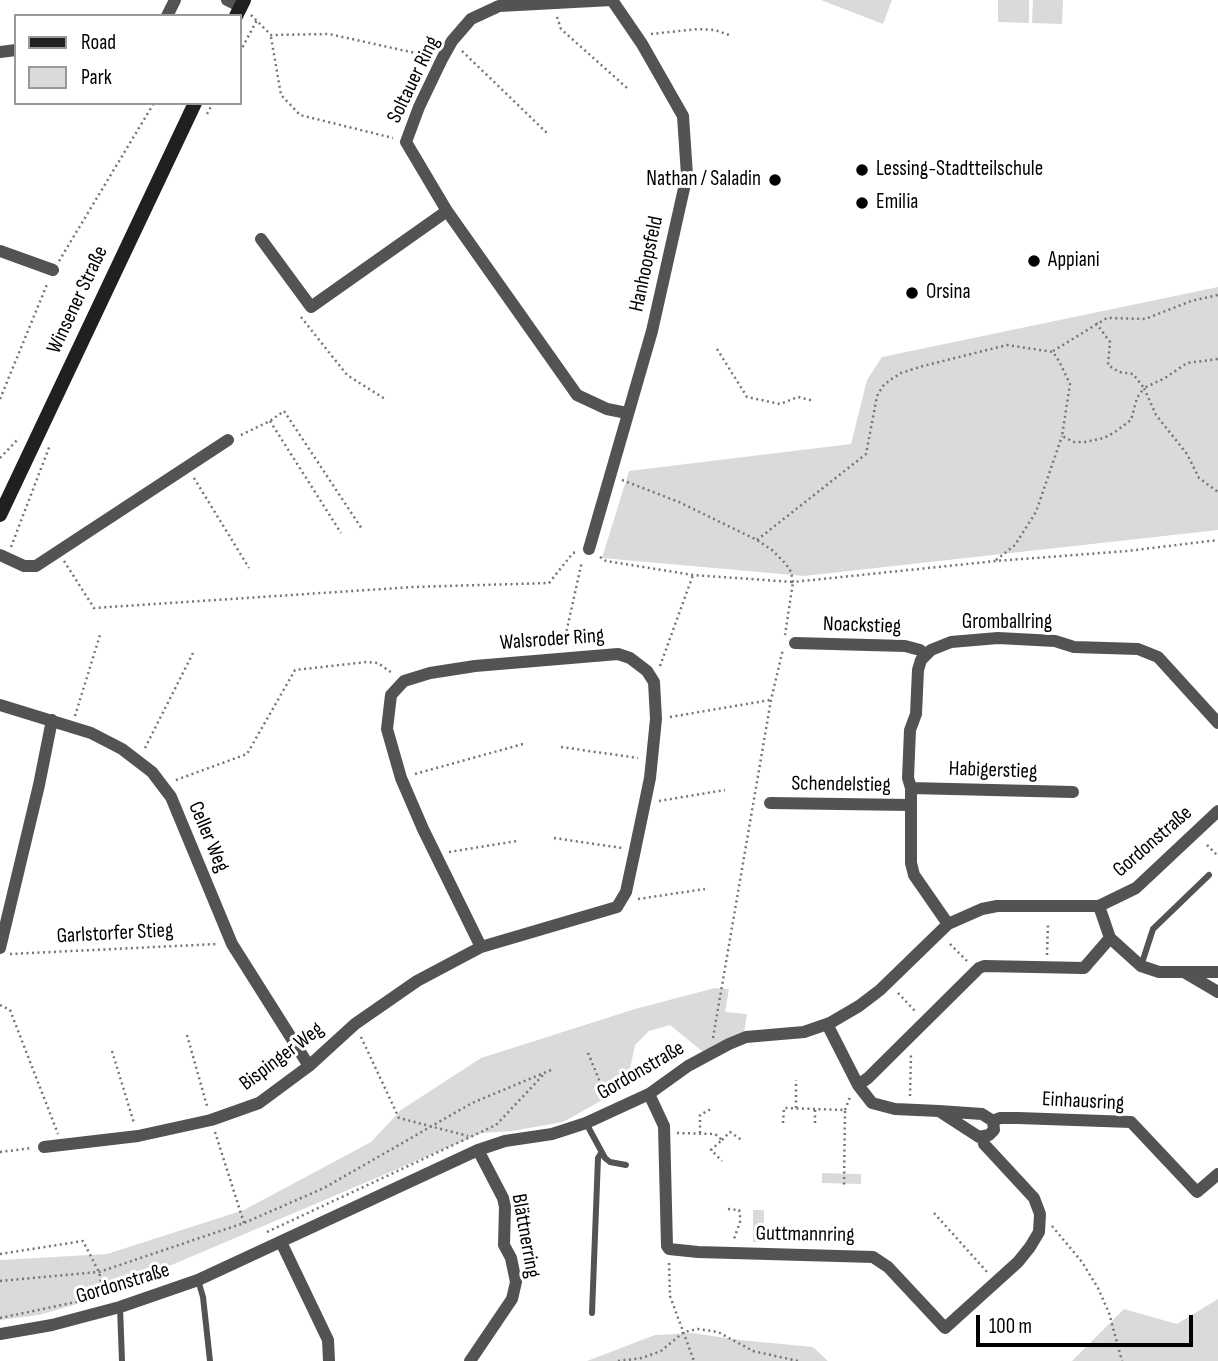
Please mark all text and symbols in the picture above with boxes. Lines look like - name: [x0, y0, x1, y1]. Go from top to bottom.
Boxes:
- legend: [14, 14, 242, 105]
- text: Road: [81, 30, 116, 55]
- street label: Soltauer Ring: [382, 32, 446, 128]
- text: Park: [81, 65, 112, 90]
- place label: Lessing-Stadtteilschule: [876, 157, 1043, 183]
- marker: Lessing-Stadtteilschule: [854, 162, 870, 178]
- place label: Nathan / Saladin: [646, 167, 761, 193]
- marker: Nathan / Saladin: [767, 172, 783, 188]
- place label: Emilia: [876, 190, 918, 216]
- marker: Emilia: [854, 195, 870, 211]
- street label: Hanhoopsfeld: [625, 214, 669, 314]
- street label: Winsener Straße: [42, 242, 114, 358]
- place label: Appiani: [1048, 248, 1100, 274]
- marker: Appiani: [1026, 253, 1042, 269]
- place label: Orsina: [926, 280, 971, 306]
- marker: Orsina: [904, 285, 920, 301]
- street label: Gromballring: [962, 610, 1052, 636]
- street label: Noackstieg: [822, 612, 902, 640]
- street label: Walsroder Ring: [499, 624, 605, 656]
- street label: Habigerstieg: [948, 757, 1038, 785]
- street label: Schendelstieg: [791, 772, 891, 798]
- street label: Celler Weg: [182, 798, 234, 876]
- street label: Gordonstraße: [1108, 801, 1198, 883]
- street label: Garlstorfer Stieg: [56, 918, 174, 950]
- street label: Bispinger Weg: [235, 1017, 329, 1097]
- street label: Gordonstraße: [593, 1036, 689, 1106]
- street label: Einhausring: [1041, 1087, 1125, 1117]
- street label: Blättnerring: [505, 1192, 545, 1280]
- street label: Guttmannring: [755, 1222, 855, 1248]
- street label: Gordonstraße: [73, 1258, 173, 1310]
- scale bar: [980, 1302, 1197, 1346]
- text: 100 m: [989, 1314, 1032, 1339]

